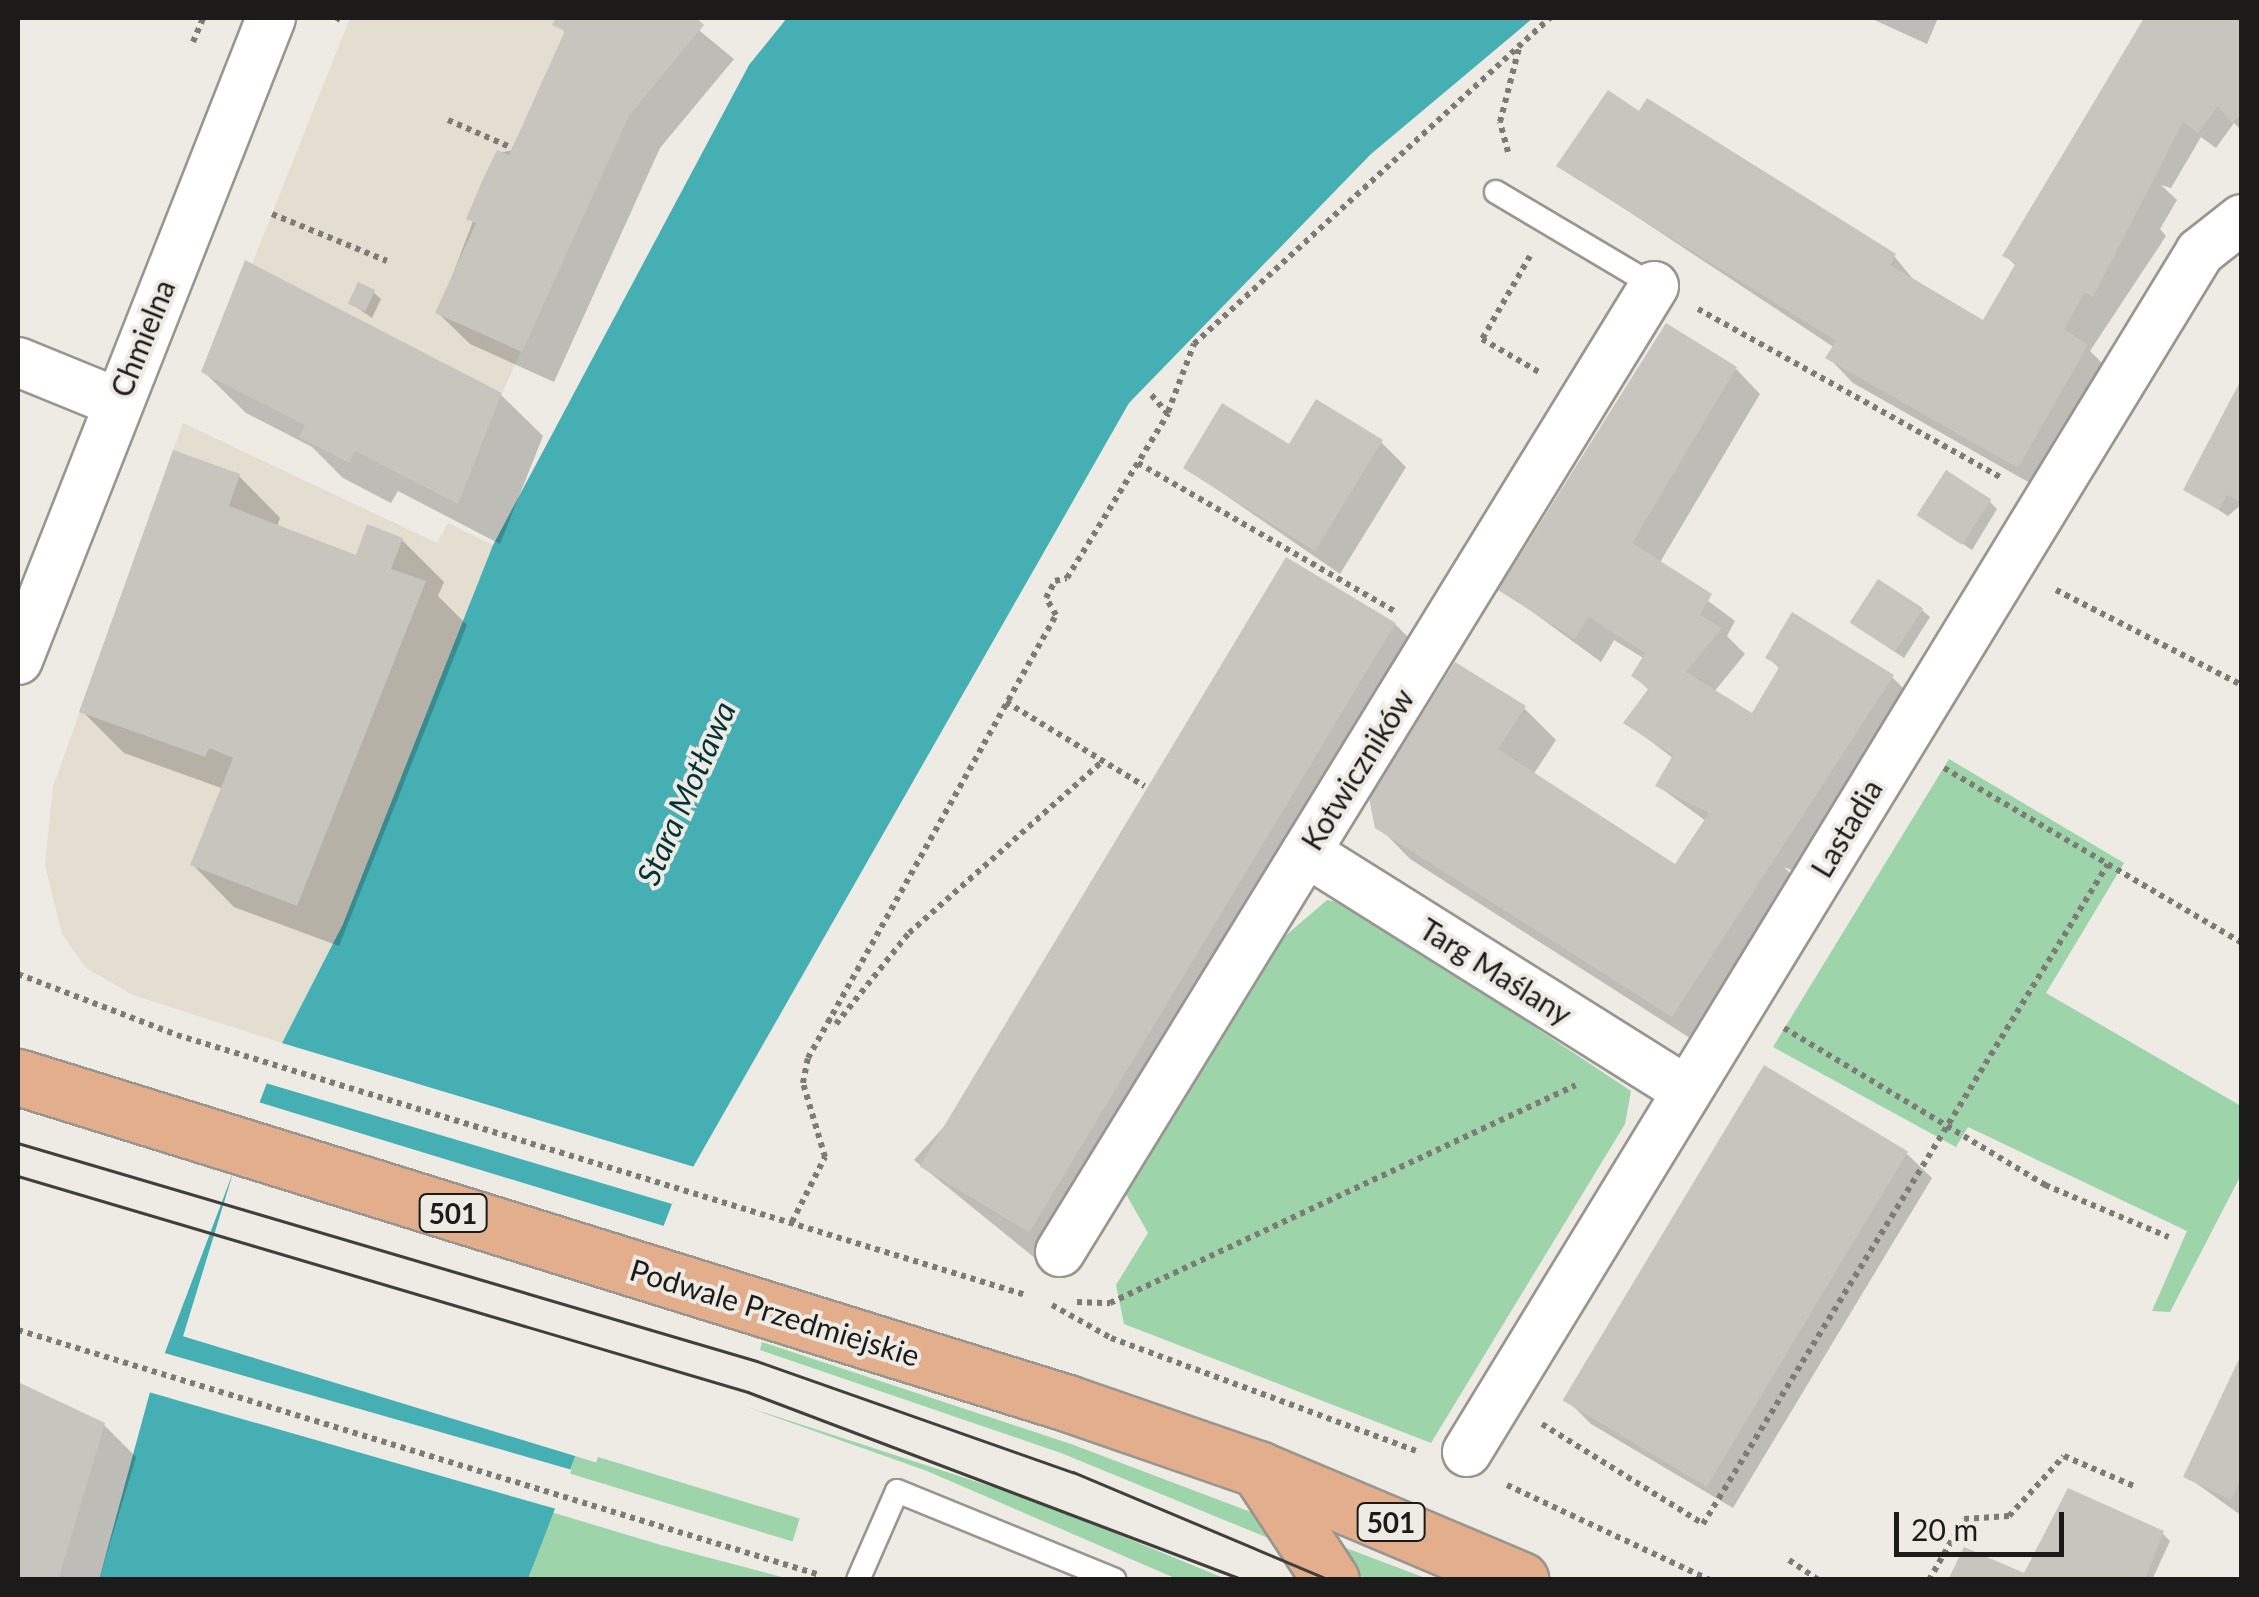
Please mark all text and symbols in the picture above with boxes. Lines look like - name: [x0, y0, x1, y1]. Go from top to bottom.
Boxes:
- street label: Chmielna: [102, 274, 182, 402]
- street label: Kotwiczników: [1293, 682, 1421, 856]
- water label: Stara Motława: [629, 695, 743, 891]
- street label: Lastadia: [1803, 772, 1889, 884]
- street label: Targ Maślany: [1413, 910, 1579, 1032]
- road number: 501: [418, 1190, 488, 1236]
- street label: Podwale Przedmiejskie: [626, 1251, 924, 1373]
- scale bar: [1899, 1492, 2069, 1554]
- road number: 501: [1356, 1499, 1426, 1545]
- text: 20 m: [1911, 1511, 1978, 1547]

